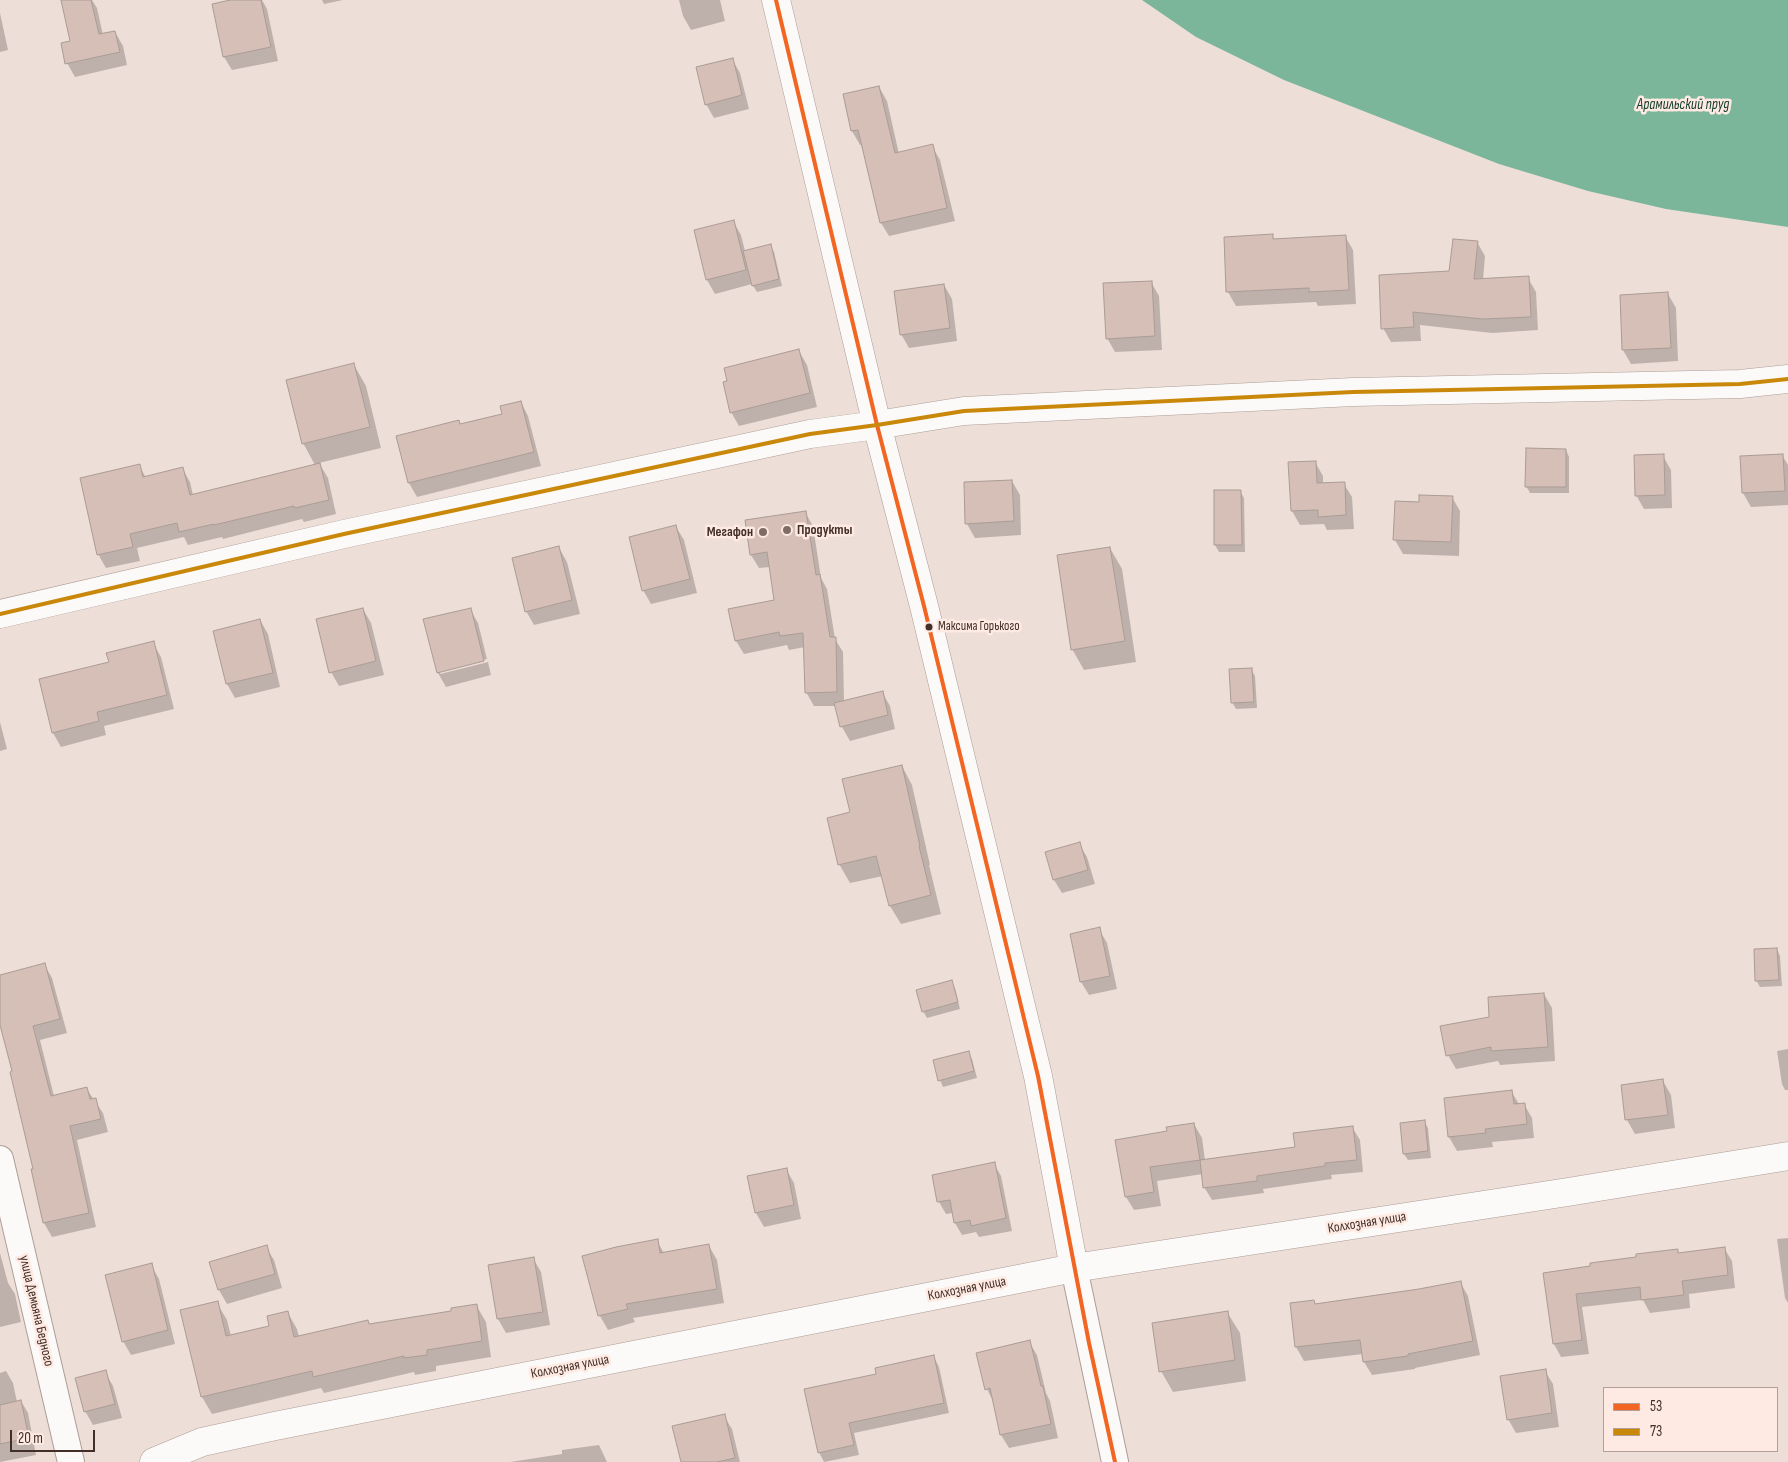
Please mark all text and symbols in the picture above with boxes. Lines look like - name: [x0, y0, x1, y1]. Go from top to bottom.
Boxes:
- water label: Арамильский пруд: [1637, 96, 1729, 114]
- place label: Продукты: [797, 522, 852, 538]
- place label: Мегафон: [707, 524, 753, 540]
- marker: Продукты: [781, 524, 793, 536]
- marker: Мегафон: [757, 526, 769, 538]
- place label: Максима Горького: [938, 619, 1020, 635]
- marker: Максима Горького: [924, 622, 934, 632]
- street label: Колхозная улица: [1327, 1209, 1407, 1237]
- street label: улица Демьяна Бедного: [15, 1254, 57, 1368]
- street label: Колхозная улица: [927, 1273, 1007, 1305]
- street label: Колхозная улица: [530, 1351, 610, 1383]
- legend: [1603, 1387, 1778, 1452]
- text: 53: [1650, 1397, 1662, 1416]
- scale bar: [12, 1420, 98, 1452]
- text: 73: [1650, 1422, 1662, 1441]
- text: 20 m: [18, 1429, 43, 1448]

